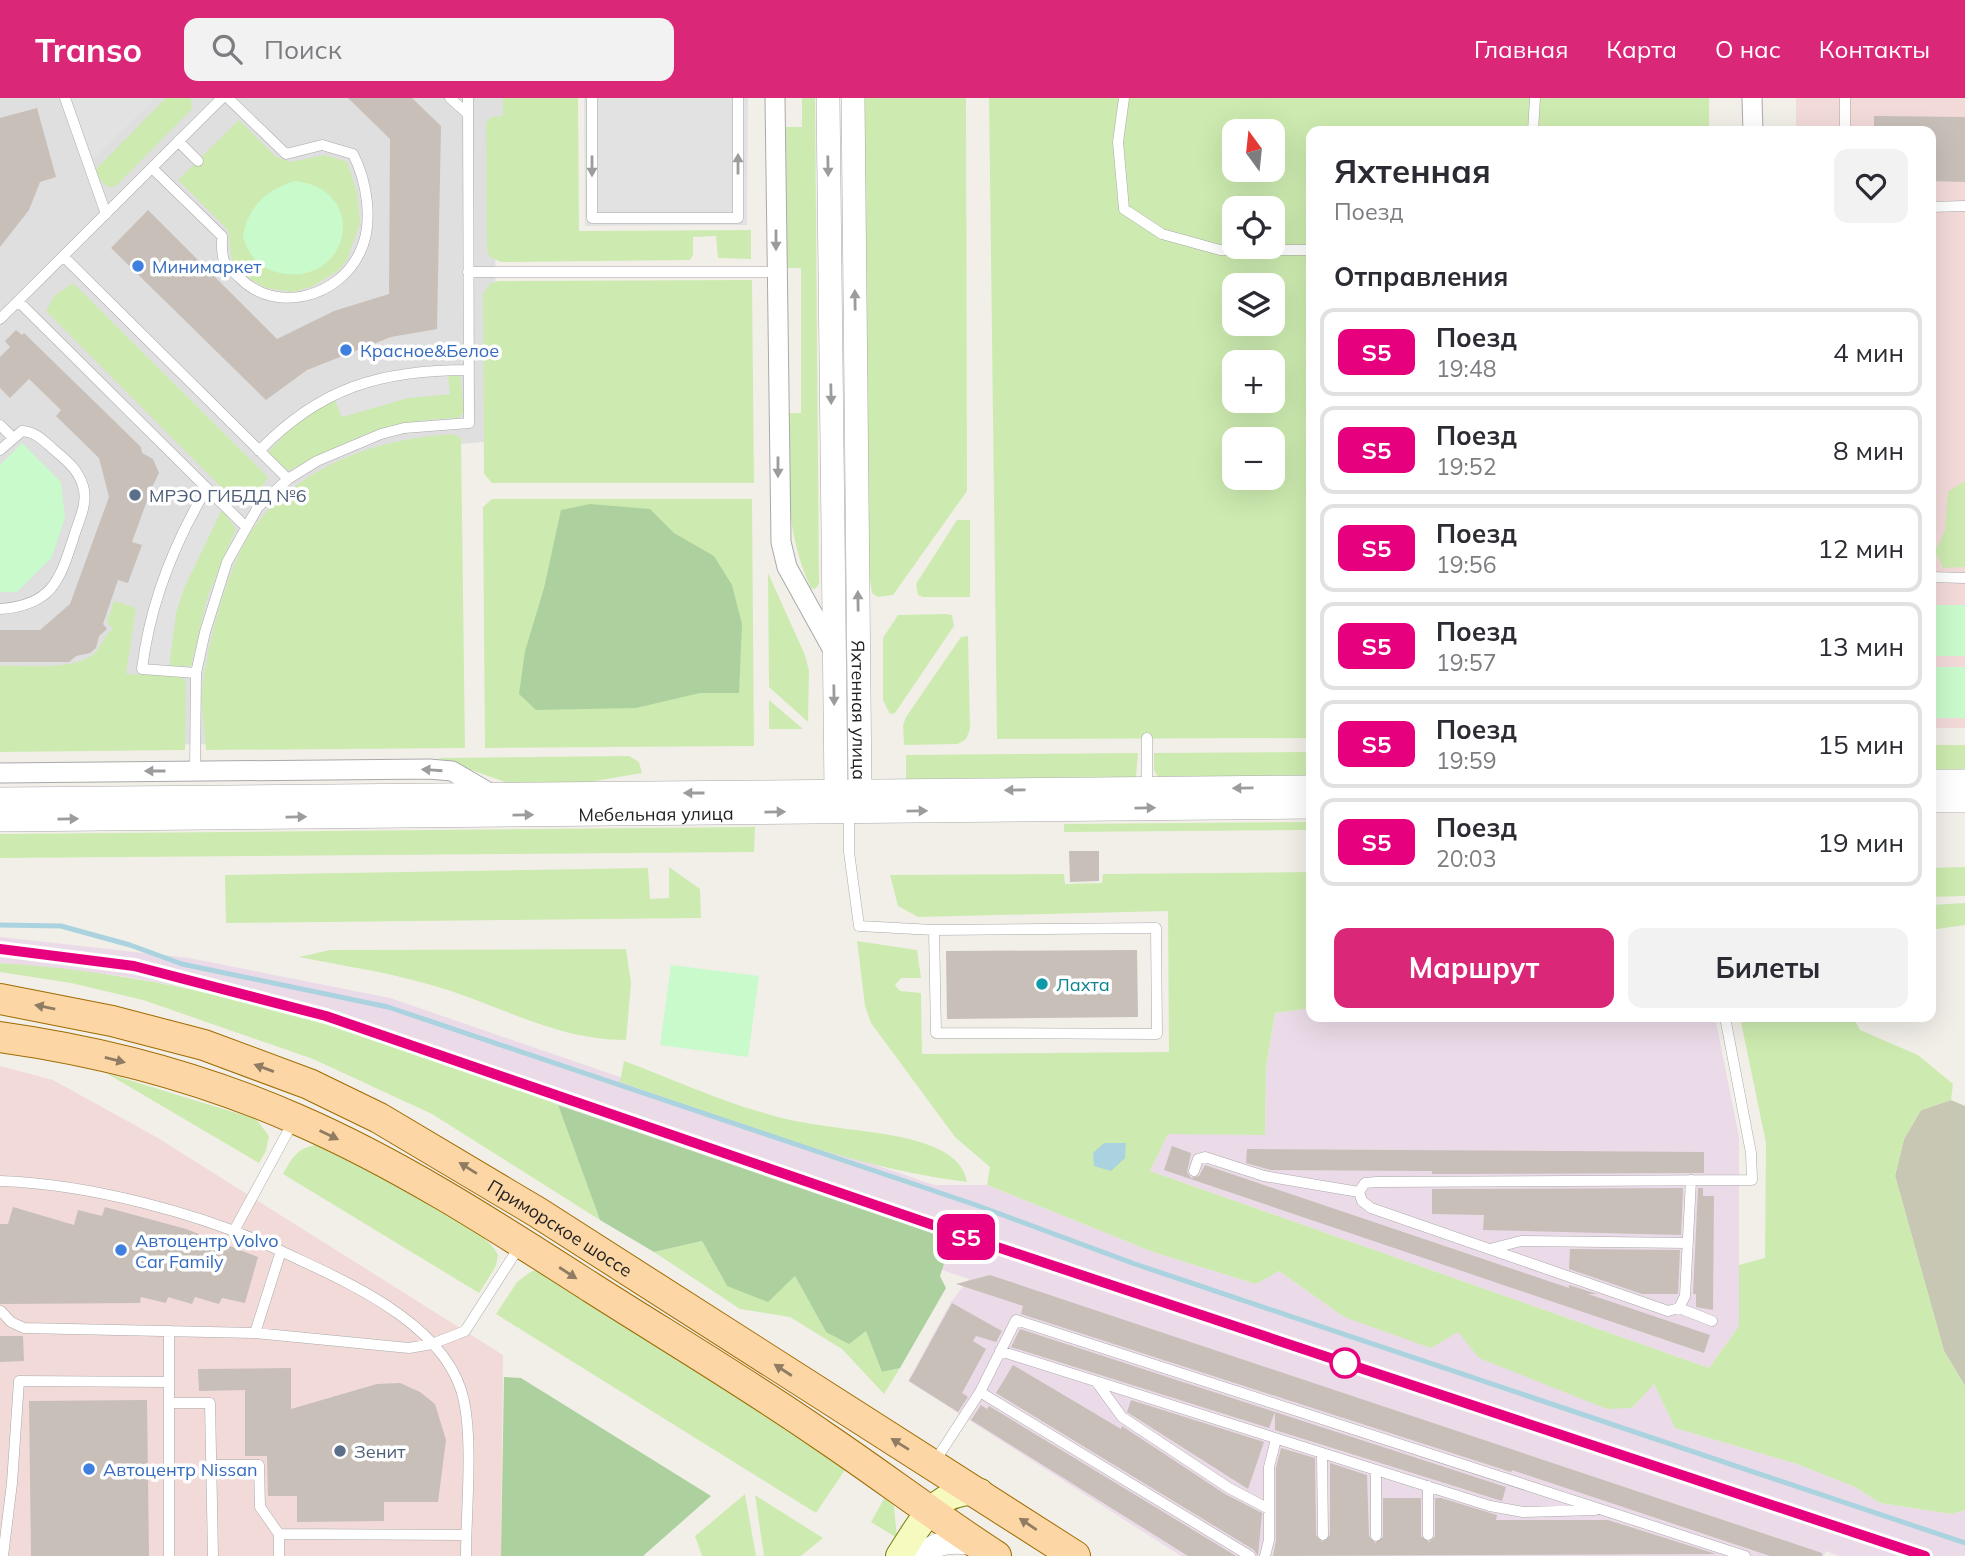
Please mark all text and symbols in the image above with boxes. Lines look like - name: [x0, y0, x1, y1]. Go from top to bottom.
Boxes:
- search box: [184, 18, 674, 81]
- text: Transo: [35, 29, 142, 70]
- icon: search: [208, 30, 246, 68]
- text: Поиск: [264, 33, 342, 66]
- text: Главная: [1474, 34, 1568, 64]
- text: Карта: [1606, 34, 1677, 64]
- text: О нас: [1715, 34, 1781, 64]
- text: Контакты: [1819, 34, 1930, 64]
- north arrow: [1222, 119, 1284, 182]
- map controls: [1222, 119, 1285, 490]
- button: heart: [1834, 149, 1908, 223]
- text: Яхтенная: [1334, 150, 1491, 191]
- one-way arrow: [732, 153, 744, 175]
- one-way arrow: [586, 155, 598, 177]
- one-way arrow: [823, 155, 834, 177]
- button: locate: [1222, 196, 1285, 259]
- text: Поезд: [1334, 197, 1404, 226]
- one-way arrow: [770, 229, 782, 251]
- place label: Минимаркет: [152, 255, 262, 278]
- marker: Минимаркет: [130, 258, 146, 274]
- text: Отправления: [1334, 260, 1508, 293]
- button: layers: [1222, 273, 1285, 336]
- one-way arrow: [849, 289, 861, 311]
- text: Поезд: [1436, 321, 1517, 354]
- text: 4 мин: [1833, 336, 1904, 369]
- text: S5: [1362, 337, 1391, 367]
- place label: Красное&Белое: [360, 339, 499, 362]
- marker: Красное&Белое: [338, 342, 354, 358]
- button: +: [1222, 350, 1285, 413]
- text: 19:48: [1436, 354, 1496, 383]
- one-way arrow: [825, 383, 837, 405]
- text: Поезд: [1436, 419, 1517, 452]
- button: −: [1222, 427, 1285, 490]
- text: 8 мин: [1833, 434, 1904, 467]
- text: S5: [1362, 435, 1391, 465]
- text: 19:52: [1436, 452, 1496, 481]
- one-way arrow: [772, 456, 784, 478]
- place label: МРЭО ГИБДД №6: [149, 484, 306, 507]
- marker: МРЭО ГИБДД №6: [127, 487, 143, 503]
- text: Поезд: [1436, 517, 1517, 550]
- text: 12 мин: [1817, 532, 1904, 565]
- text: S5: [1362, 533, 1391, 563]
- text: 19:56: [1436, 550, 1496, 579]
- one-way arrow: [853, 590, 864, 612]
- text: Поезд: [1436, 615, 1517, 648]
- text: 13 мин: [1817, 630, 1904, 663]
- text: S5: [1362, 631, 1391, 661]
- street label: Яхтенная улица: [847, 640, 871, 780]
- text: 19:57: [1436, 648, 1496, 677]
- one-way arrow: [829, 684, 840, 706]
- text: Поезд: [1436, 713, 1517, 746]
- text: 15 мин: [1817, 728, 1904, 761]
- text: S5: [1362, 729, 1391, 759]
- text: 19:59: [1436, 746, 1496, 775]
- one-way arrow: [420, 764, 442, 775]
- one-way arrow: [144, 765, 166, 777]
- one-way arrow: [1231, 782, 1253, 794]
- one-way arrow: [1004, 784, 1026, 796]
- one-way arrow: [683, 787, 705, 799]
- street label: Мебельная улица: [578, 801, 734, 826]
- one-way arrow: [1134, 803, 1156, 814]
- one-way arrow: [907, 805, 929, 817]
- one-way arrow: [764, 806, 786, 818]
- one-way arrow: [512, 809, 534, 821]
- one-way arrow: [285, 811, 307, 823]
- text: Поезд: [1436, 811, 1517, 844]
- one-way arrow: [57, 813, 79, 825]
- text: 19 мин: [1817, 826, 1904, 859]
- text: S5: [1362, 827, 1391, 857]
- text: 20:03: [1436, 844, 1496, 873]
- button: Маршрут: [1334, 928, 1614, 1008]
- button: Билеты: [1628, 928, 1908, 1008]
- place label: Лахта: [1056, 973, 1110, 996]
- marker: Лахта: [1034, 976, 1050, 992]
- one-way arrow: [34, 1001, 56, 1012]
- one-way arrow: [104, 1055, 126, 1066]
- one-way arrow: [254, 1062, 275, 1073]
- one-way arrow: [319, 1129, 339, 1140]
- one-way arrow: [458, 1162, 477, 1175]
- street label: Приморское шоссе: [484, 1174, 637, 1282]
- line badge: S5: [934, 1214, 998, 1260]
- text: S5: [951, 1222, 981, 1252]
- place label: Автоцентр Volvo Car Family: [135, 1229, 278, 1273]
- marker: Автоцентр Volvo Car Family: [113, 1242, 129, 1258]
- one-way arrow: [559, 1267, 578, 1280]
- unlabelled marker: [1330, 1348, 1360, 1378]
- one-way arrow: [774, 1363, 792, 1377]
- one-way arrow: [891, 1438, 910, 1451]
- place label: Зенит: [354, 1440, 406, 1463]
- marker: Зенит: [332, 1443, 348, 1459]
- place label: Автоцентр Nissan: [103, 1458, 258, 1481]
- marker: Автоцентр Nissan: [81, 1461, 97, 1477]
- one-way arrow: [1018, 1518, 1037, 1531]

